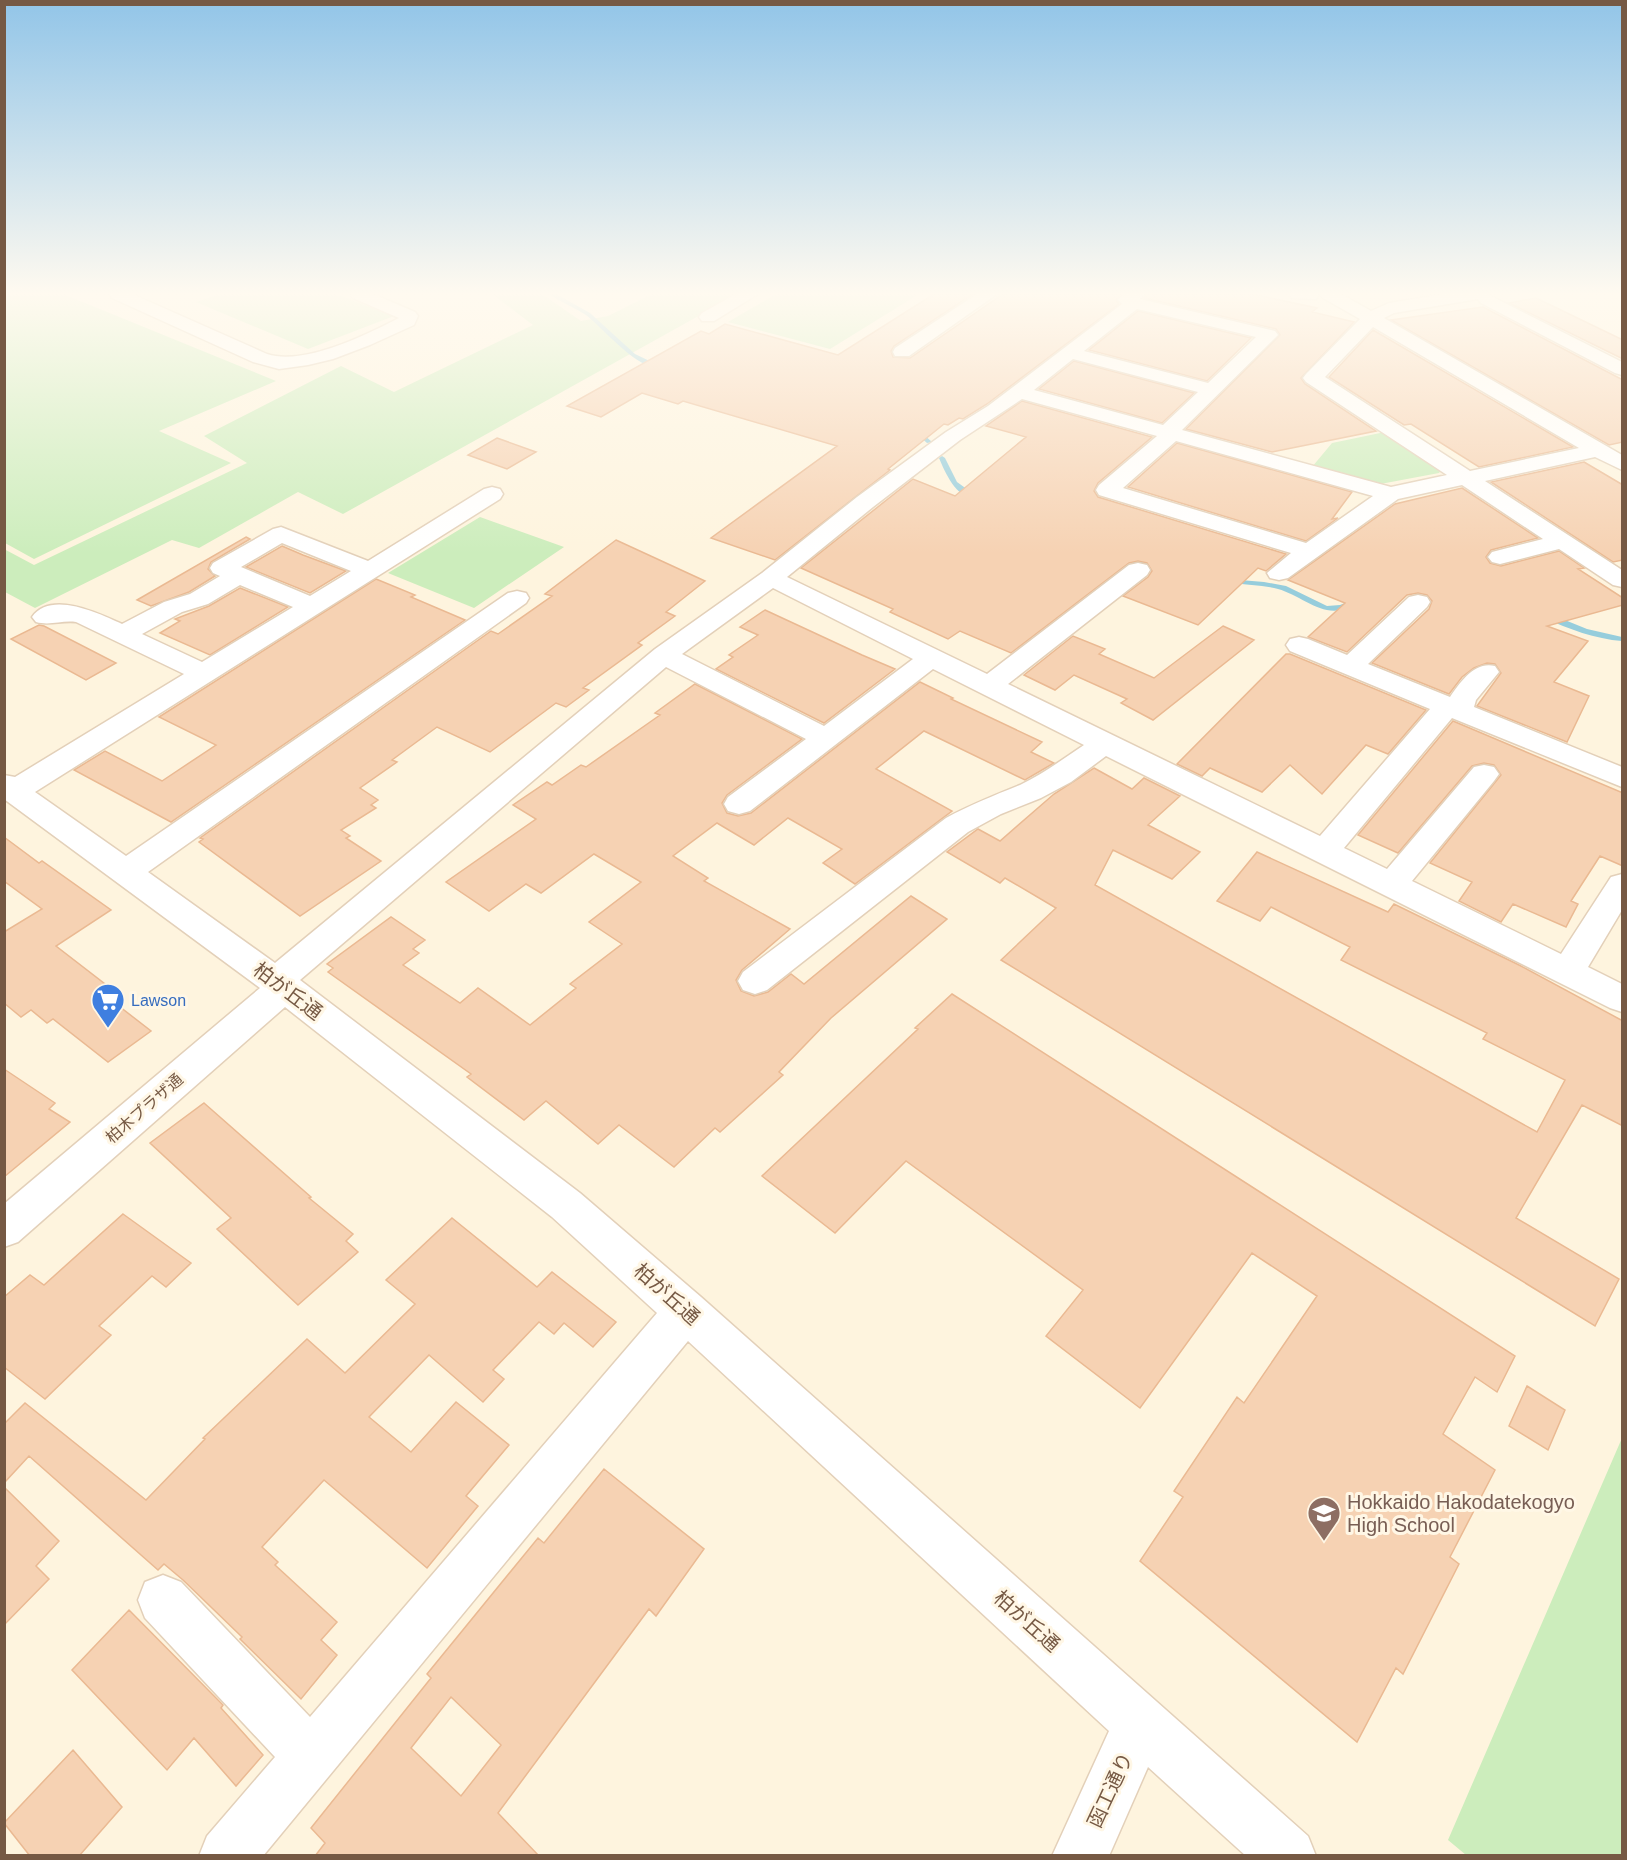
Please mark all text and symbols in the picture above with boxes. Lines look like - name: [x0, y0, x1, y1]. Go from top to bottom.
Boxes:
- street label: 柏が丘通: [249, 958, 327, 1024]
- supermarket icon: Lawson: [90, 982, 126, 1029]
- place label: Lawson: [131, 992, 186, 1009]
- street label: 柏木プラザ通: [103, 1070, 186, 1146]
- street label: 柏が丘通: [630, 1259, 704, 1329]
- place label: Hokkaido Hakodatekogyo High School: [1347, 1491, 1575, 1536]
- school or university icon: Hokkaido Hakodatekogyo High School: [1306, 1495, 1342, 1542]
- street label: 柏が丘通: [990, 1586, 1064, 1656]
- street label: 函工通り: [1083, 1749, 1137, 1831]

